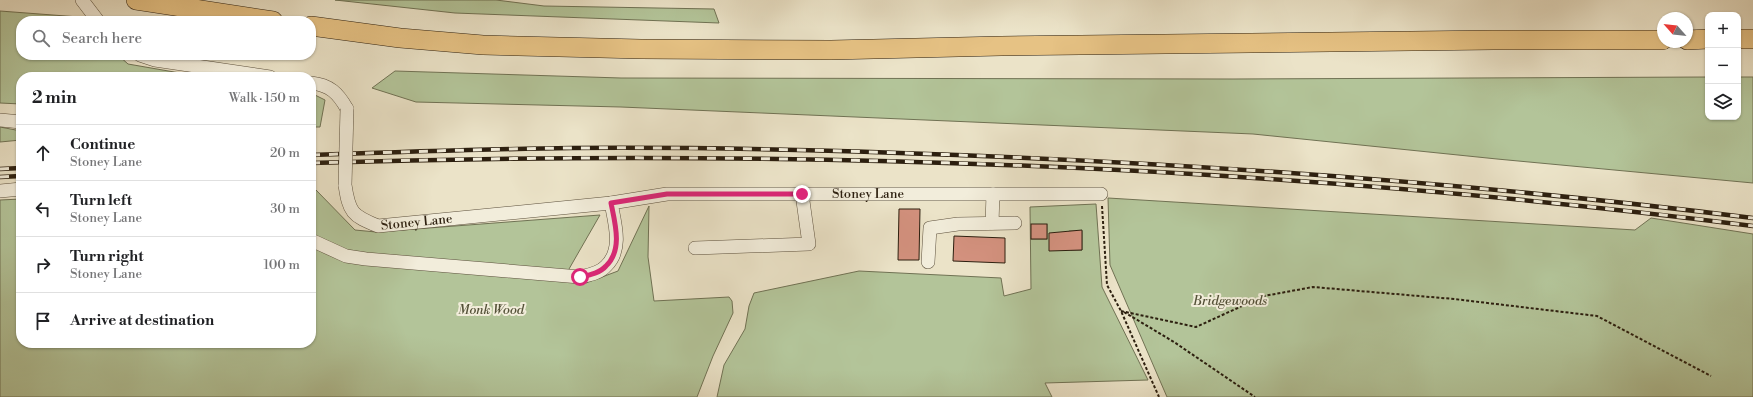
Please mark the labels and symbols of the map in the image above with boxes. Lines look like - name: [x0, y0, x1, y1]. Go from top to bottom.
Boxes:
- north arrow: [1657, 12, 1693, 48]
- route end: [793, 185, 811, 203]
- street label: Stoney Lane: [832, 186, 904, 202]
- street label: Stoney Lane: [380, 211, 454, 234]
- route start: [571, 268, 589, 286]
- park label: Bridgewoods: [1192, 293, 1267, 309]
- park label: Monk Wood: [458, 302, 525, 318]

